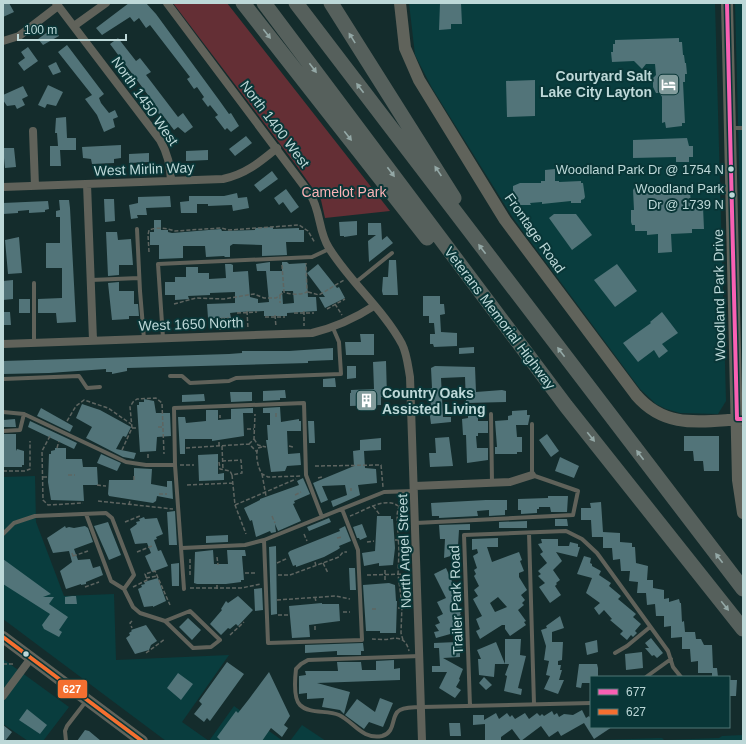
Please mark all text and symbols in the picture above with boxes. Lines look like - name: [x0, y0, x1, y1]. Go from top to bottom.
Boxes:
- scale bar: [18, 16, 126, 42]
- text: 100 m: [24, 23, 57, 37]
- one-way arrow: [263, 28, 272, 39]
- one-way arrow: [348, 33, 356, 43]
- street label: North 1450 West: [108, 53, 182, 149]
- one-way arrow: [308, 62, 317, 73]
- place label: Courtyard Salt Lake City Layton: [540, 68, 652, 100]
- hotel icon: Courtyard Salt Lake City Layton: [655, 71, 681, 97]
- street label: North 1400 West: [237, 77, 313, 171]
- one-way arrow: [356, 82, 365, 93]
- one-way arrow: [343, 130, 352, 141]
- street label: West Mirlin Way: [94, 159, 194, 179]
- place label: Woodland Park Dr @ 1754 N: [556, 162, 724, 177]
- marker: Woodland Park Dr @ 1754 N: [726, 164, 736, 174]
- one-way arrow: [386, 166, 395, 177]
- one-way arrow: [434, 166, 442, 176]
- place label: Woodland Park Dr @ 1739 N: [635, 181, 724, 212]
- park label: Camelot Park: [302, 184, 387, 200]
- street label: Frontage Road: [502, 190, 568, 276]
- marker: Woodland Park Dr @ 1739 N: [727, 190, 737, 200]
- street label: Woodland Park Drive: [710, 229, 728, 361]
- one-way arrow: [478, 243, 487, 254]
- street label: Veterans Memorial Highway: [441, 244, 559, 392]
- street label: West 1650 North: [138, 314, 244, 334]
- one-way arrow: [557, 346, 566, 357]
- place label: Country Oaks Assisted Living: [382, 385, 485, 417]
- building icon: Country Oaks Assisted Living: [353, 388, 379, 414]
- one-way arrow: [586, 431, 595, 442]
- one-way arrow: [637, 450, 645, 460]
- street label: North Angel Street: [394, 493, 414, 608]
- street label: Trailer Park Road: [446, 545, 466, 655]
- one-way arrow: [715, 553, 724, 564]
- one-way arrow: [721, 600, 730, 611]
- unlabelled marker: [21, 649, 31, 659]
- legend: [590, 676, 730, 728]
- line badge: 627: [57, 679, 88, 699]
- text: 627: [63, 683, 81, 695]
- text: 677: [626, 685, 646, 699]
- text: 627: [626, 705, 646, 719]

